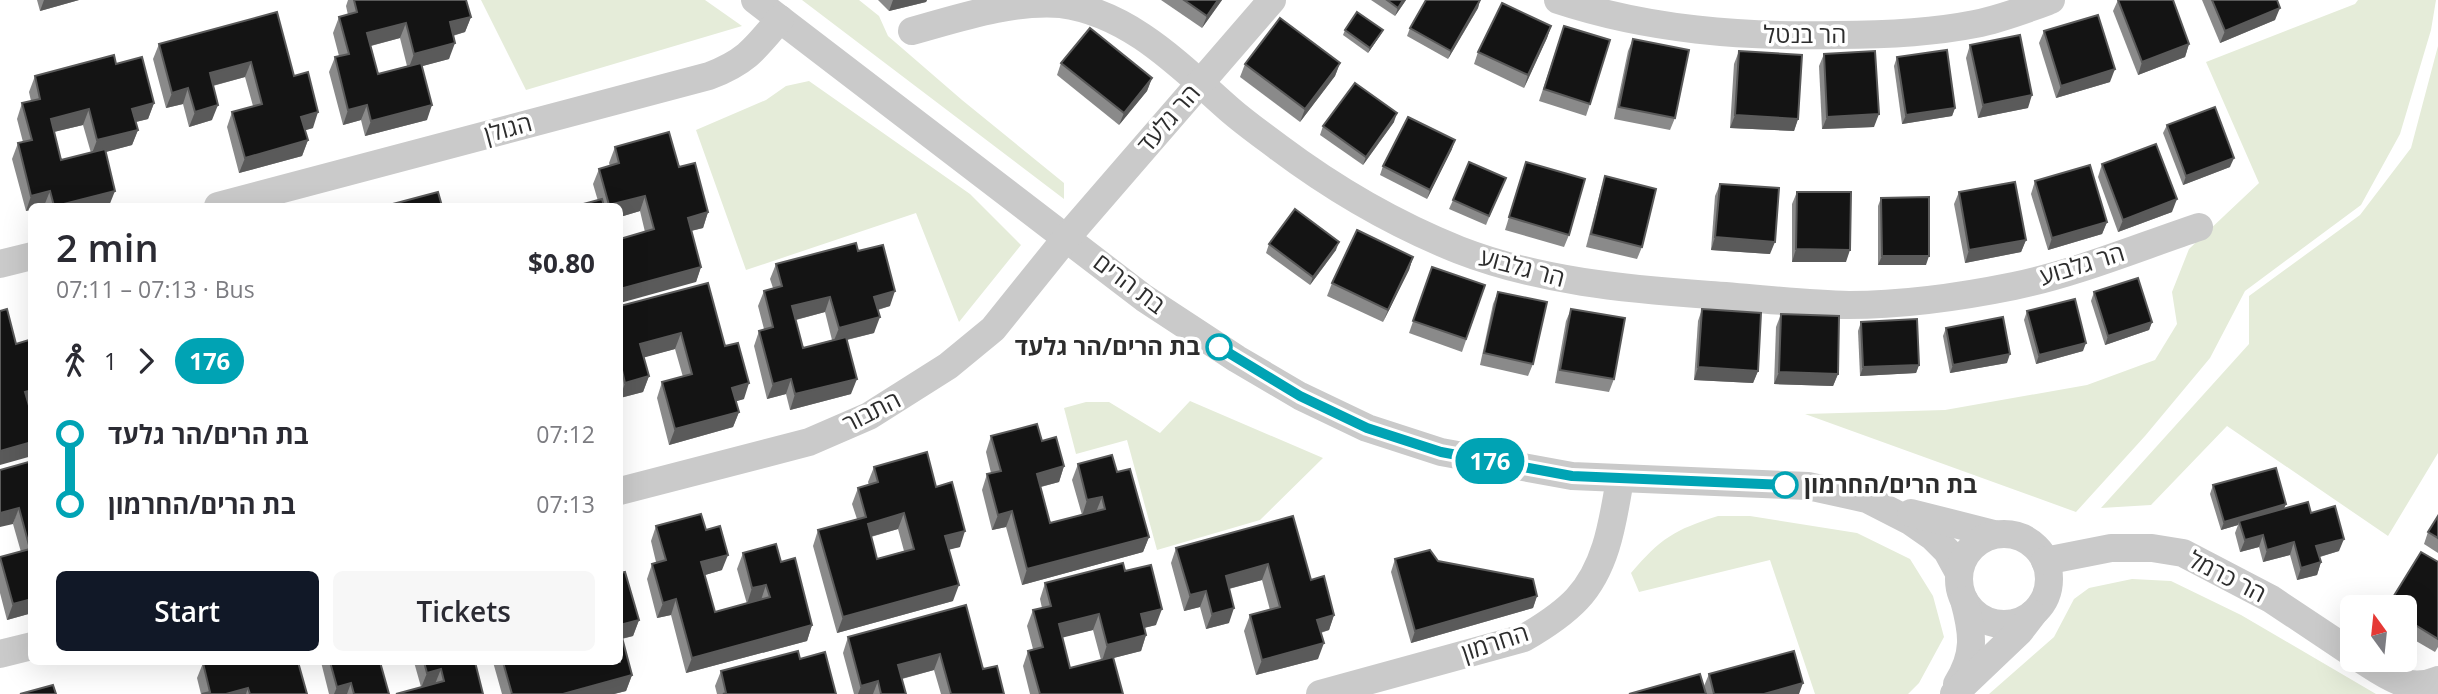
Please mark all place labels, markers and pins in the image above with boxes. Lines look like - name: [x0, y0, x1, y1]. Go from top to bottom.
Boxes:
- place label: בת הרים/הר גלעד: [1015, 329, 1200, 362]
- marker: בת הרים/הר גלעד: [1206, 334, 1232, 360]
- place label: בת הרים/החרמון: [1804, 467, 1977, 500]
- marker: בת הרים/החרמון: [1772, 472, 1798, 498]

